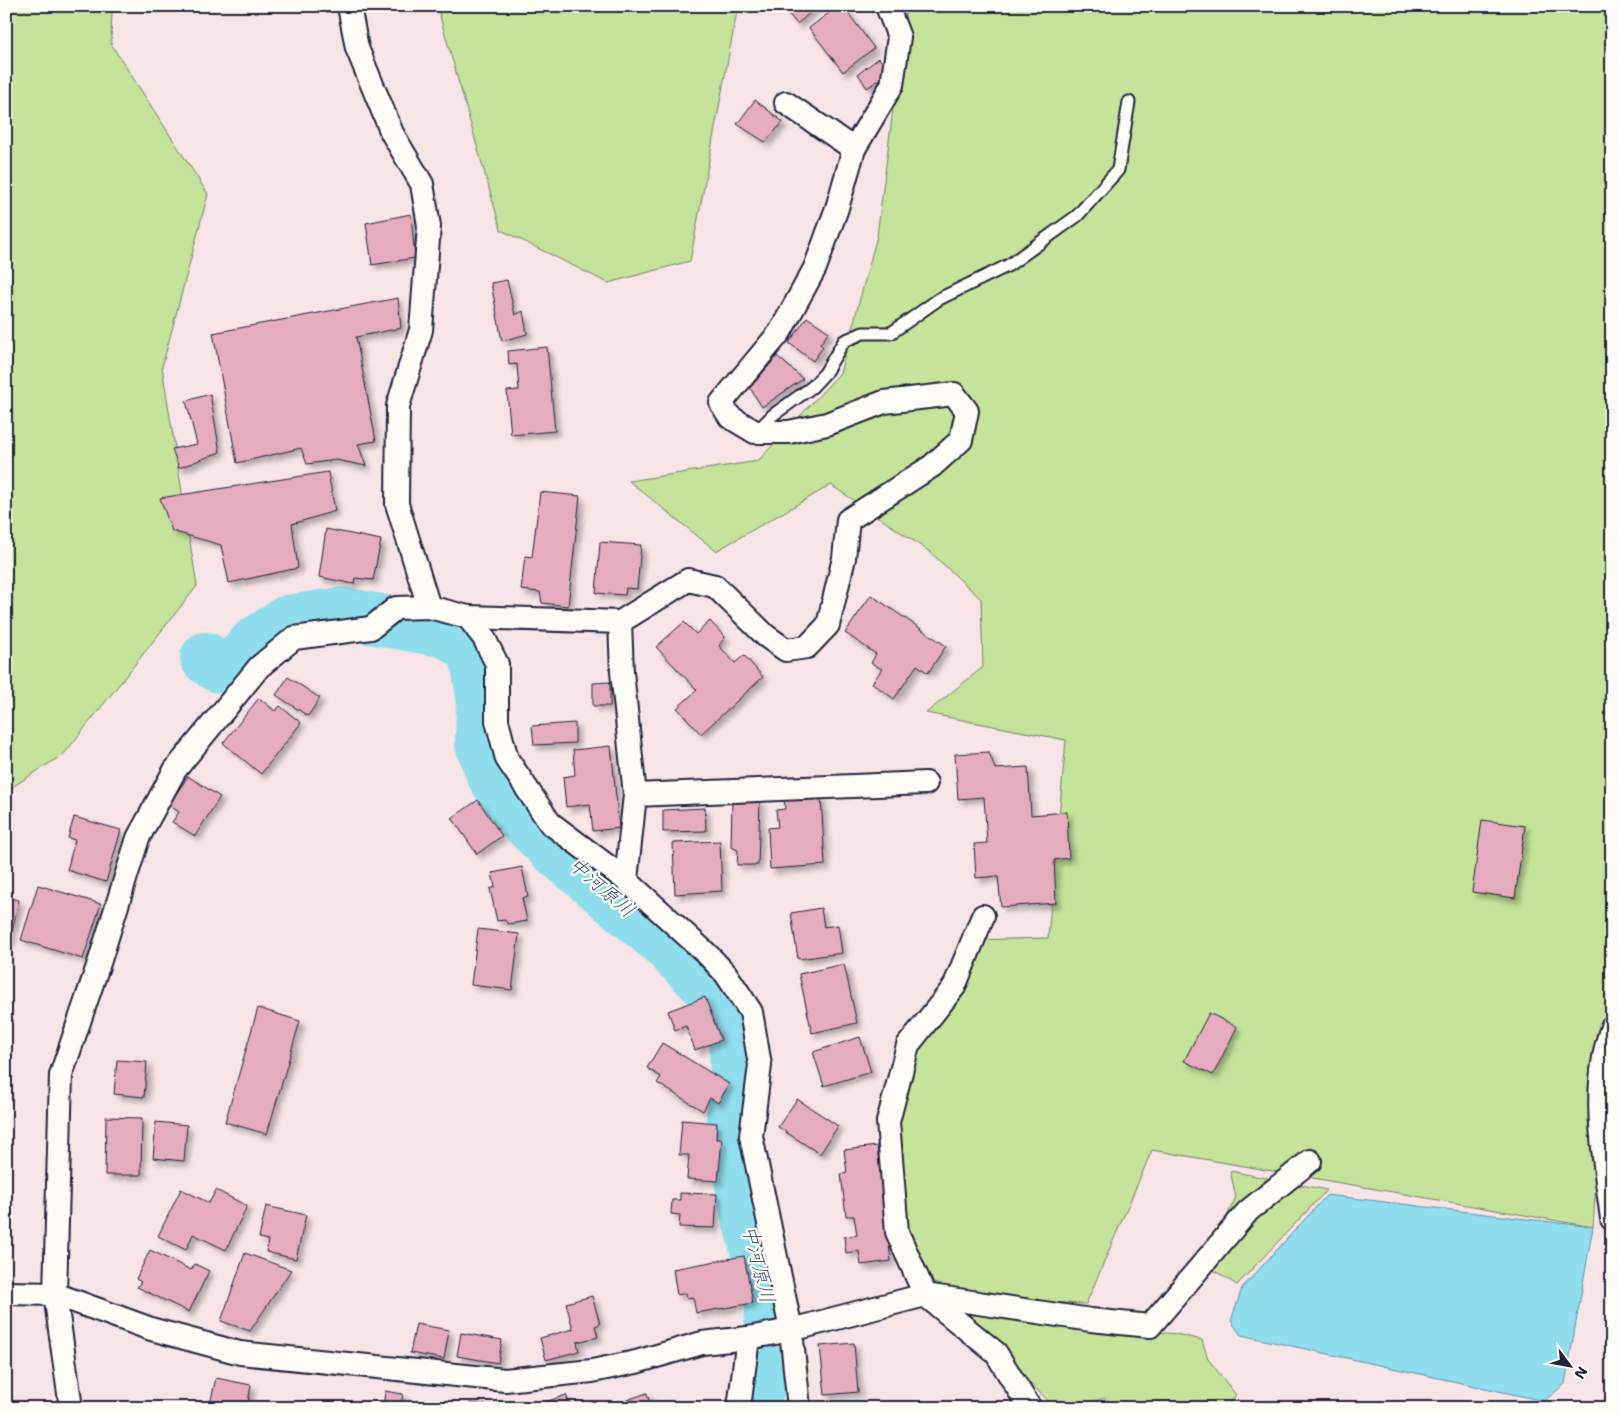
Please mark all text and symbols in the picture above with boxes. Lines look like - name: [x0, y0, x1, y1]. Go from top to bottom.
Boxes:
- water label: 中河原川: [563, 851, 641, 923]
- water label: 中河原川: [737, 1222, 781, 1306]
- north arrow: [1546, 1342, 1596, 1392]
- text: N: [1570, 1363, 1592, 1382]

